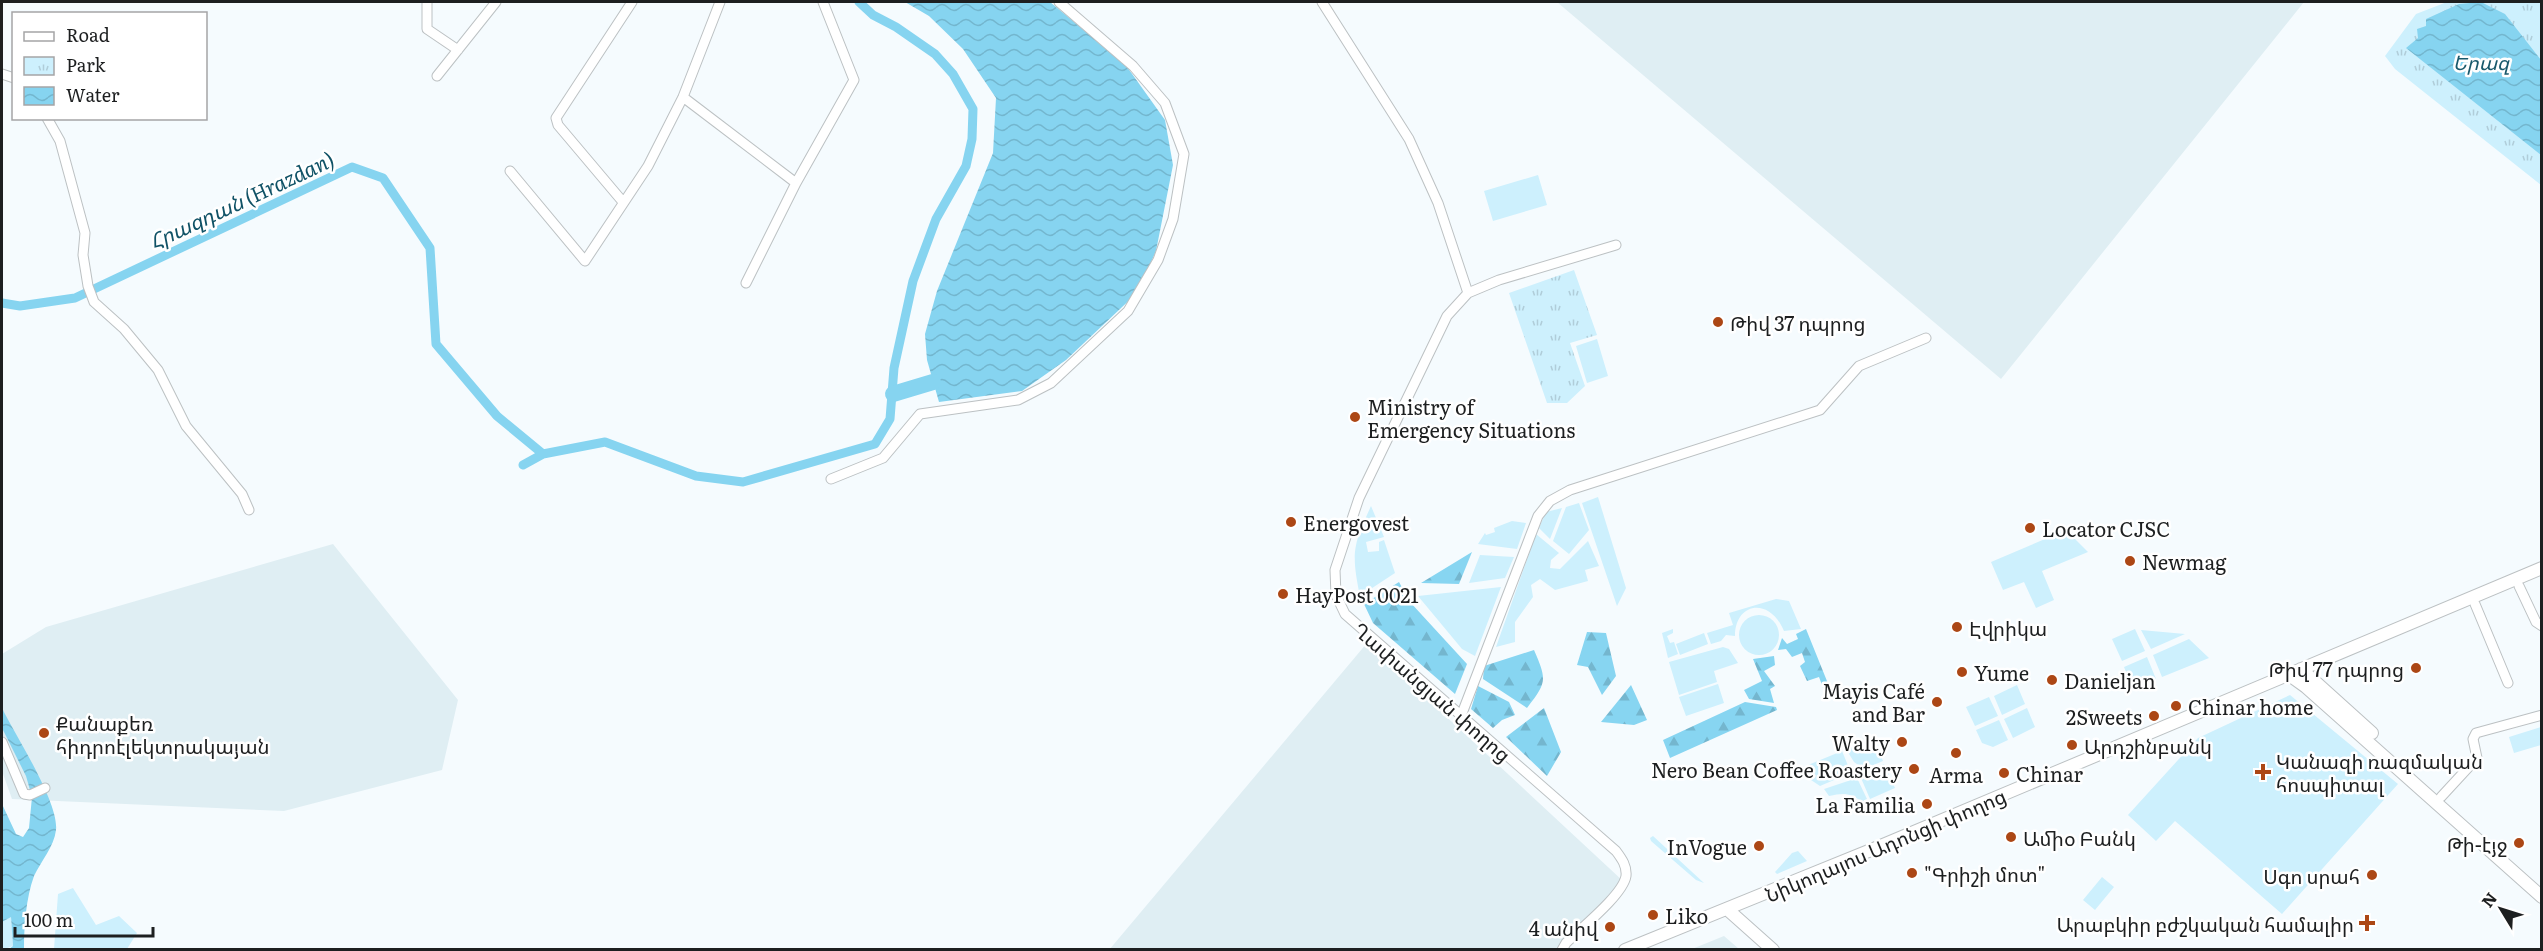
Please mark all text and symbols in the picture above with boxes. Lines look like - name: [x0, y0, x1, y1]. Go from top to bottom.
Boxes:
- legend: [12, 12, 207, 120]
- text: Road: [66, 21, 110, 48]
- park label: Երազ: [2453, 46, 2510, 76]
- text: Park: [66, 51, 107, 78]
- text: Water: [66, 81, 120, 108]
- water label: Հրազդան (Hrazdan): [143, 142, 339, 256]
- place label: Թիվ 37 դպրոց: [1730, 307, 1866, 337]
- marker: Թիվ 37 դպրոց: [1711, 315, 1725, 329]
- place label: Ministry of Emergency Situations: [1367, 391, 1575, 444]
- marker: Ministry of Emergency Situations: [1348, 410, 1362, 424]
- place label: Energovest: [1303, 507, 1409, 537]
- place label: Locator CJSC: [2042, 513, 2170, 543]
- marker: Energovest: [1284, 515, 1298, 529]
- marker: Locator CJSC: [2023, 521, 2037, 535]
- place label: Newmag: [2142, 546, 2227, 576]
- marker: Newmag: [2123, 554, 2137, 568]
- place label: HayPost 0021: [1295, 579, 1419, 609]
- marker: HayPost 0021: [1276, 587, 1290, 601]
- place label: Էվրիկա: [1969, 612, 2047, 642]
- street label: Ղափանցյան փողոց: [1348, 614, 1518, 768]
- marker: Էվրիկա: [1950, 620, 1964, 634]
- place label: Թիվ 77 դպրոց: [2269, 653, 2404, 683]
- place label: Yume: [1974, 657, 2029, 687]
- marker: Թիվ 77 դպրոց: [2409, 661, 2423, 675]
- marker: Yume: [1955, 665, 1969, 679]
- place label: Danieljan: [2064, 665, 2156, 695]
- marker: Danieljan: [2045, 673, 2059, 687]
- place label: Mayis Café and Bar: [1822, 675, 1926, 728]
- place label: Chinar home: [2188, 691, 2313, 721]
- marker: Mayis Café and Bar: [1930, 695, 1944, 709]
- marker: Chinar home: [2169, 699, 2183, 713]
- place label: 2Sweets: [2066, 701, 2142, 731]
- place label: Քանաքեռ հիդրոէլեկտրակայան: [56, 707, 270, 760]
- marker: 2Sweets: [2147, 709, 2161, 723]
- marker: Քանաքեռ հիդրոէլեկտրակայան: [37, 726, 51, 740]
- place label: Walty: [1832, 727, 1890, 757]
- place label: Արդշինբանկ: [2084, 730, 2212, 760]
- marker: Walty: [1895, 735, 1909, 749]
- marker: Արդշինբանկ: [2065, 738, 2079, 752]
- place label: Կանազի ռազմական հոսպիտալ: [2276, 745, 2483, 798]
- marker: Arma: [1949, 746, 1963, 760]
- place label: Nero Bean Coffee Roastery: [1651, 754, 1902, 784]
- place label: Chinar: [2016, 758, 2084, 788]
- place label: Arma: [1929, 759, 1983, 789]
- marker: Nero Bean Coffee Roastery: [1907, 762, 1921, 776]
- marker: Կանազի ռազմական հոսպիտալ: [2254, 763, 2272, 781]
- marker: Chinar: [1997, 766, 2011, 780]
- street label: Նիկողայոս Ադոնցի փողոց: [1760, 780, 2010, 908]
- place label: La Familia: [1815, 789, 1915, 819]
- marker: La Familia: [1920, 797, 1934, 811]
- place label: Ամիօ Բանկ: [2023, 822, 2136, 852]
- place label: Թի-էյջ: [2447, 828, 2507, 858]
- marker: Ամիօ Բանկ: [2004, 830, 2018, 844]
- place label: InVogue: [1667, 831, 1747, 861]
- marker: Թի-էյջ: [2512, 836, 2526, 850]
- marker: InVogue: [1752, 839, 1766, 853]
- place label: "Գրիշի մոտ": [1924, 858, 2045, 888]
- place label: Սգո սրահ: [2263, 860, 2360, 890]
- marker: "Գրիշի մոտ": [1905, 866, 1919, 880]
- marker: Սգո սրահ: [2365, 868, 2379, 882]
- north arrow: [2471, 879, 2531, 939]
- text: N: [2475, 886, 2502, 912]
- scale bar: [15, 900, 153, 938]
- place label: Liko: [1665, 900, 1708, 930]
- text: 100 m: [24, 906, 73, 933]
- marker: Liko: [1646, 908, 1660, 922]
- place label: Արաբկիր բժշկական համալիր: [2056, 908, 2354, 938]
- place label: 4 անիվ: [1529, 912, 1599, 942]
- marker: Արաբկիր բժշկական համալիր: [2358, 914, 2376, 932]
- marker: 4 անիվ: [1603, 920, 1617, 934]

